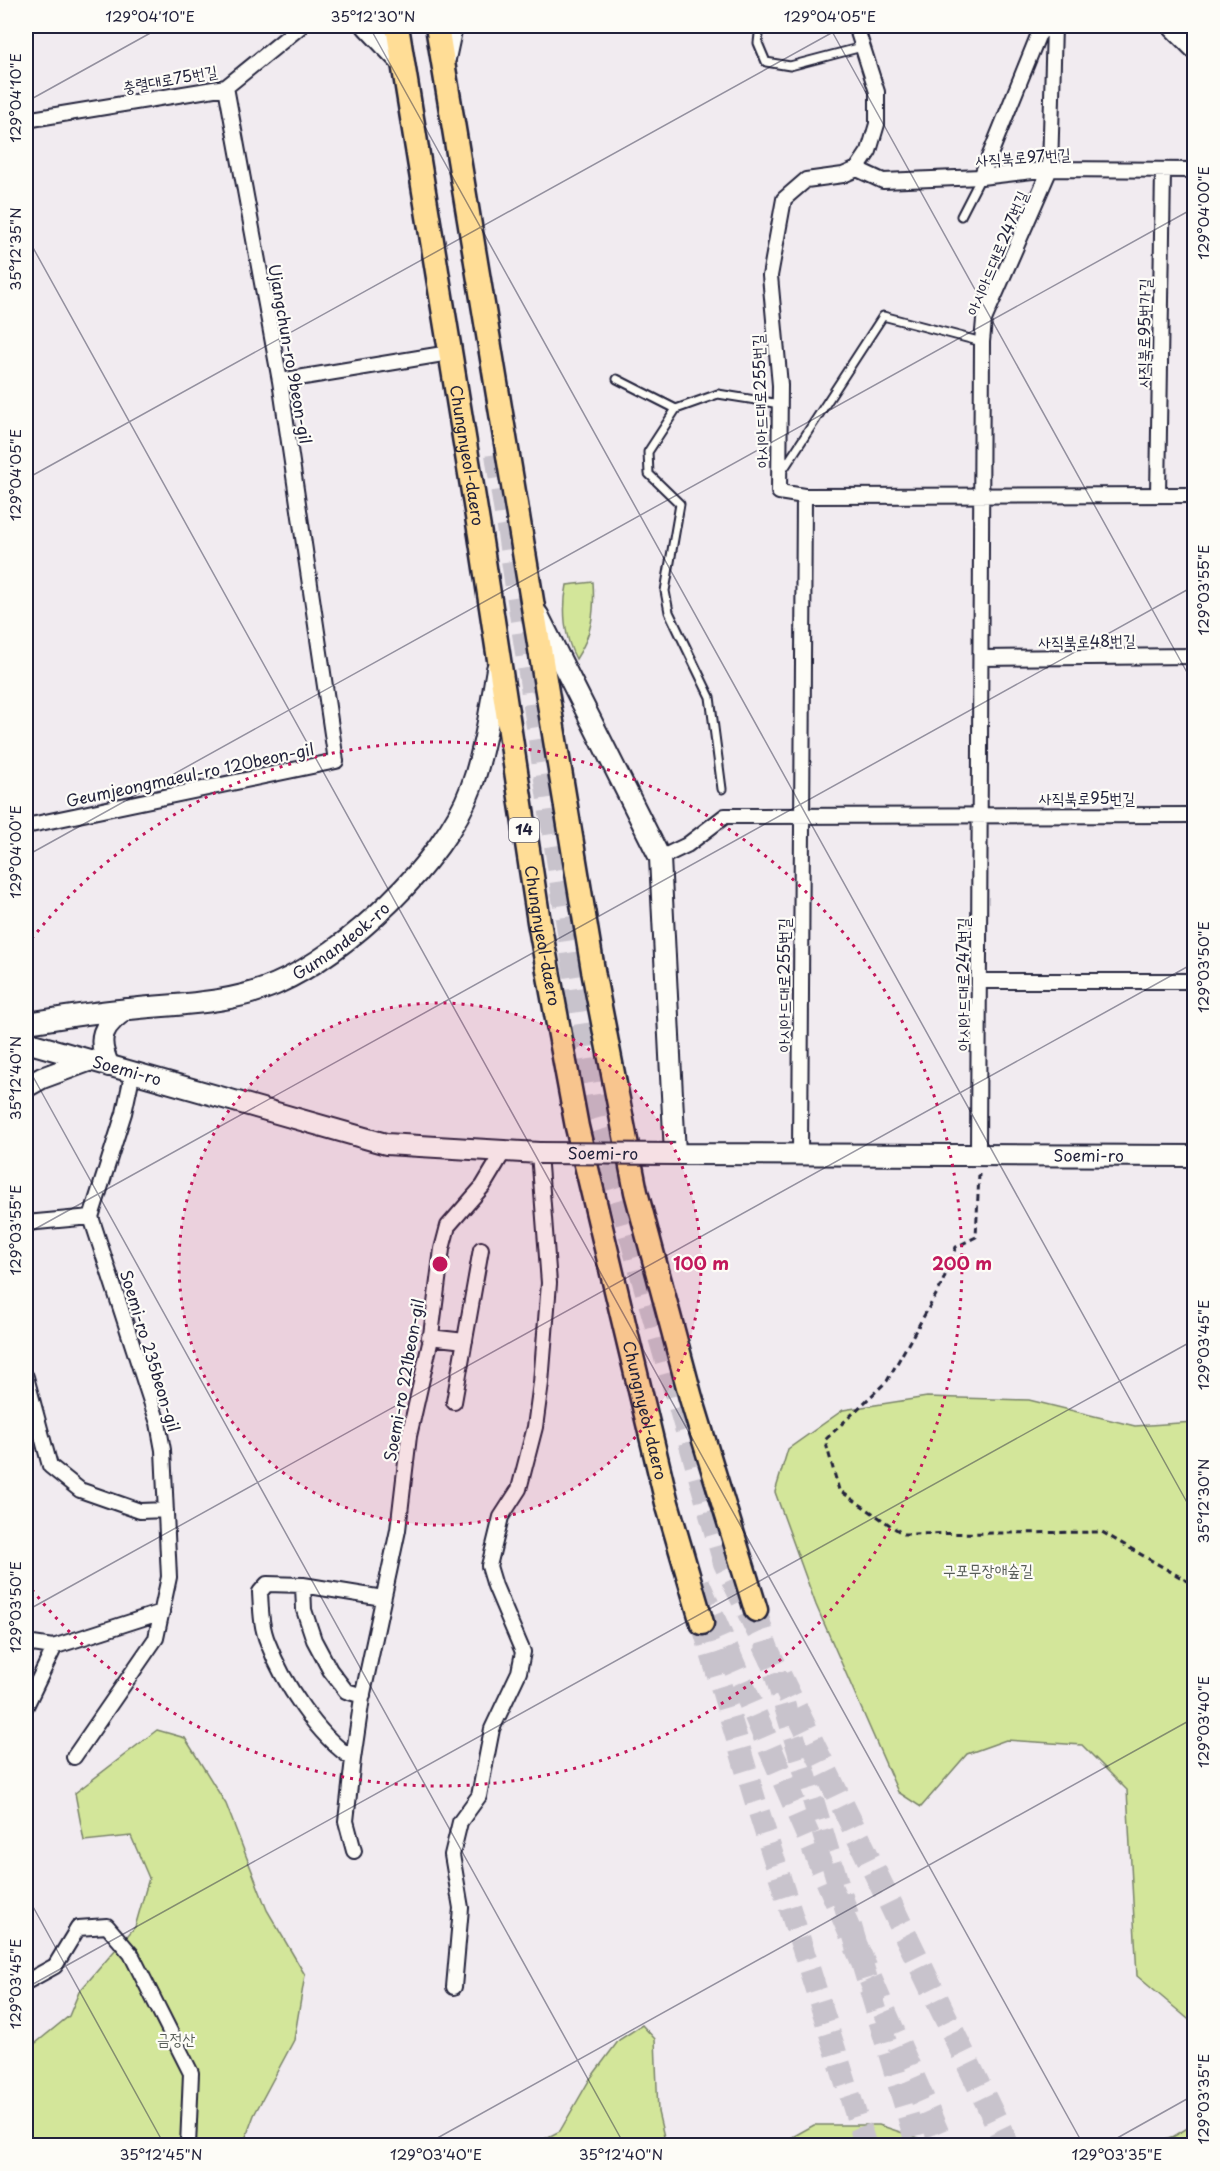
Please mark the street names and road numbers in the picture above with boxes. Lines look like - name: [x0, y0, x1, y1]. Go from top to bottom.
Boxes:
- street label: 충렬대로75번길: [121, 58, 219, 98]
- street label: 사직북로97번길: [974, 141, 1071, 171]
- street label: 아시아드대로247번길: [959, 186, 1033, 319]
- street label: Ujangchun-ro 9beon-gil: [263, 262, 319, 446]
- street label: 사직북로95번가길: [1130, 278, 1156, 388]
- street label: 아시아드대로255번길: [745, 333, 773, 468]
- street label: Chungnyeol-daero: [445, 383, 491, 527]
- street label: 사직북로48번길: [1038, 627, 1136, 653]
- street label: Geumjeongmaeul-ro 120beon-gil: [63, 736, 316, 812]
- street label: 사직북로95번길: [1039, 785, 1135, 809]
- road number: 14: [509, 818, 539, 842]
- street label: Chungnyeol-daero: [519, 863, 567, 1008]
- street label: Gumandeok-ro: [287, 896, 394, 985]
- street label: 아시아드대로247번길: [950, 917, 974, 1051]
- street label: 아시아드대로255번길: [771, 918, 795, 1052]
- street label: Soemi-ro: [90, 1049, 165, 1091]
- street label: Soemi-ro: [568, 1140, 638, 1165]
- street label: Soemi-ro: [1054, 1142, 1124, 1167]
- street label: Soemi-ro 235beon-gil: [115, 1267, 187, 1435]
- street label: Soemi-ro 221beon-gil: [377, 1297, 429, 1463]
- street label: Chungnyeol-daero: [618, 1338, 674, 1482]

